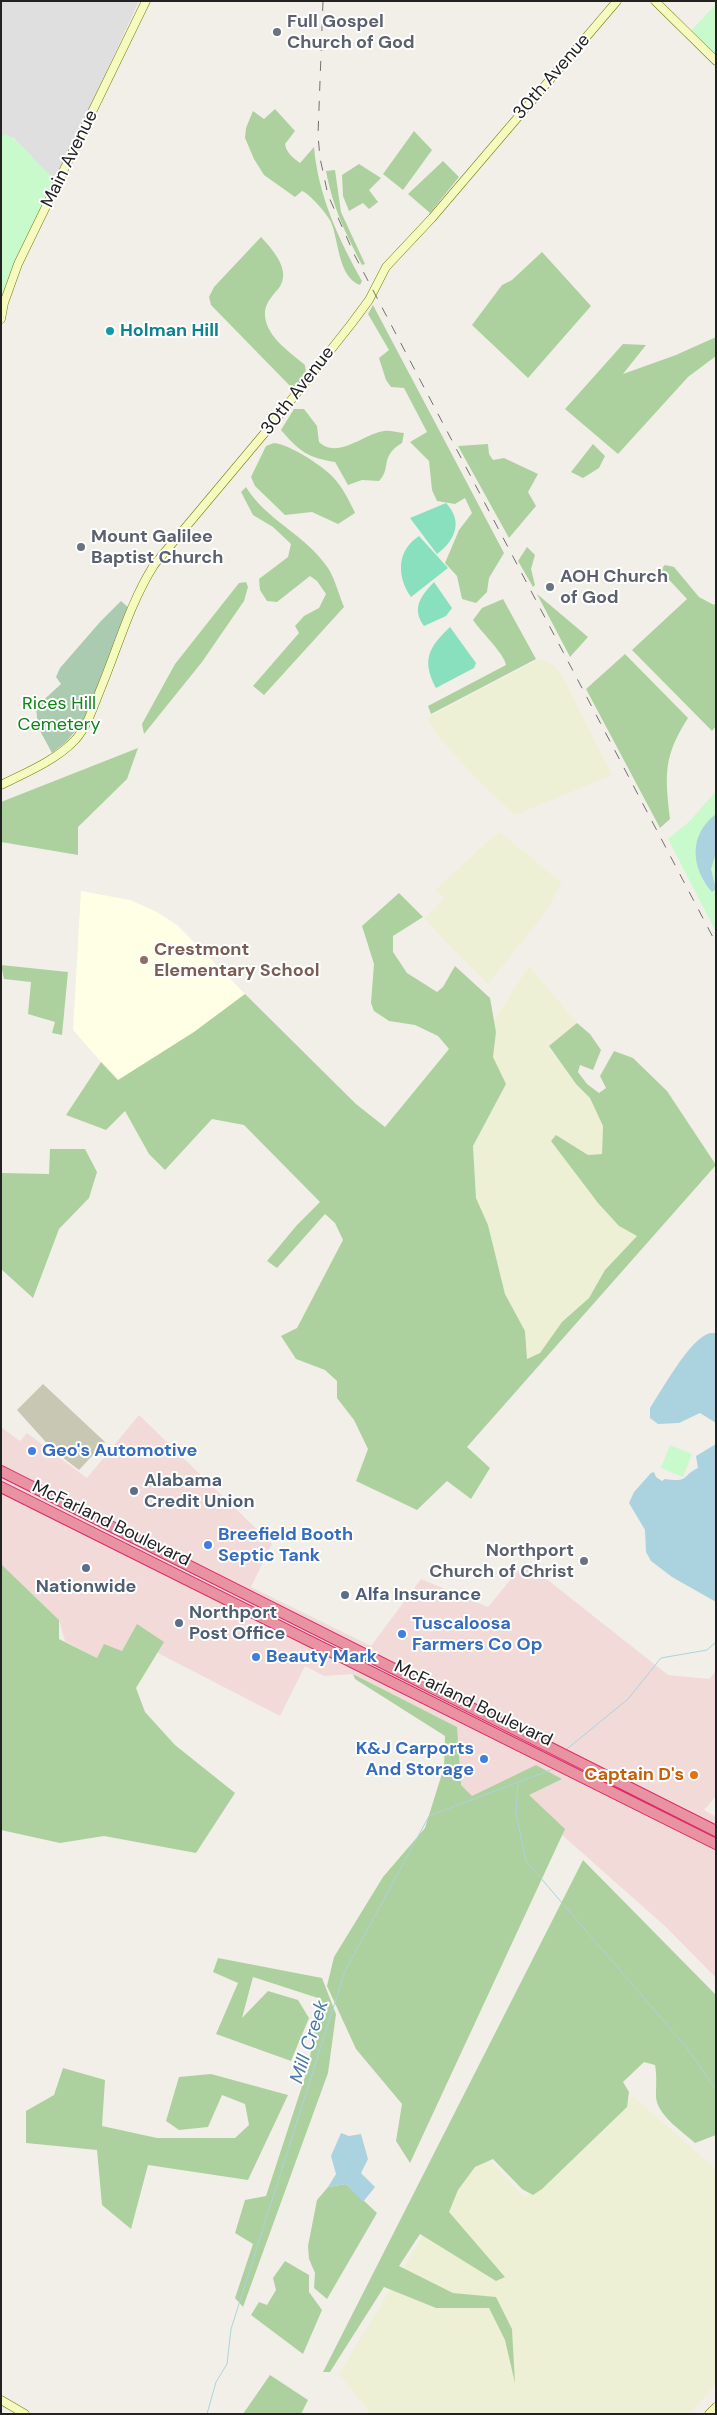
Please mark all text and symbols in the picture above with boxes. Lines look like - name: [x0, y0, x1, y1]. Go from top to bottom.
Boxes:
- place label: Full Gospel Church of God: [287, 11, 415, 54]
- marker: Full Gospel Church of God: [271, 26, 283, 38]
- street label: 30th Avenue: [509, 30, 595, 124]
- street label: Main Avenue: [37, 107, 103, 211]
- place label: Holman Hill: [120, 320, 219, 342]
- marker: Holman Hill: [104, 325, 116, 337]
- street label: 30th Avenue: [257, 342, 339, 440]
- place label: Mount Galilee Baptist Church: [91, 526, 223, 568]
- marker: Mount Galilee Baptist Church: [75, 541, 87, 553]
- place label: AOH Church of God: [560, 566, 668, 608]
- marker: AOH Church of God: [544, 581, 556, 593]
- park label: Rices Hill Cemetery: [18, 693, 100, 736]
- place label: Crestmont Elementary School: [154, 939, 320, 982]
- marker: Crestmont Elementary School: [138, 954, 150, 966]
- place label: Geo's Automotive: [42, 1440, 197, 1462]
- marker: Geo's Automotive: [26, 1445, 38, 1457]
- place label: Alabama Credit Union: [144, 1470, 255, 1512]
- street label: McFarland Boulevard: [28, 1476, 194, 1572]
- marker: Alabama Credit Union: [128, 1485, 140, 1497]
- place label: Breefield Booth Septic Tank: [218, 1524, 353, 1566]
- marker: Breefield Booth Septic Tank: [202, 1539, 214, 1551]
- place label: Northport Church of Christ: [429, 1540, 574, 1582]
- marker: Northport Church of Christ: [578, 1555, 590, 1567]
- marker: Nationwide: [80, 1562, 92, 1574]
- place label: Nationwide: [36, 1576, 136, 1598]
- place label: Alfa Insurance: [355, 1584, 481, 1606]
- marker: Alfa Insurance: [339, 1589, 351, 1601]
- place label: Northport Post Office: [189, 1602, 285, 1645]
- place label: Tuscaloosa Farmers Co Op: [412, 1613, 542, 1656]
- marker: Northport Post Office: [173, 1617, 185, 1629]
- marker: Tuscaloosa Farmers Co Op: [396, 1628, 408, 1640]
- place label: Beauty Mark: [266, 1646, 377, 1668]
- marker: Beauty Mark: [250, 1651, 262, 1663]
- street label: McFarland Boulevard: [390, 1656, 556, 1752]
- place label: K&J Carports And Storage: [356, 1738, 474, 1780]
- marker: K&J Carports And Storage: [478, 1753, 490, 1765]
- place label: Captain D's: [584, 1764, 684, 1786]
- marker: Captain D's: [688, 1769, 700, 1781]
- water label: Mill Creek: [286, 1997, 334, 2087]

